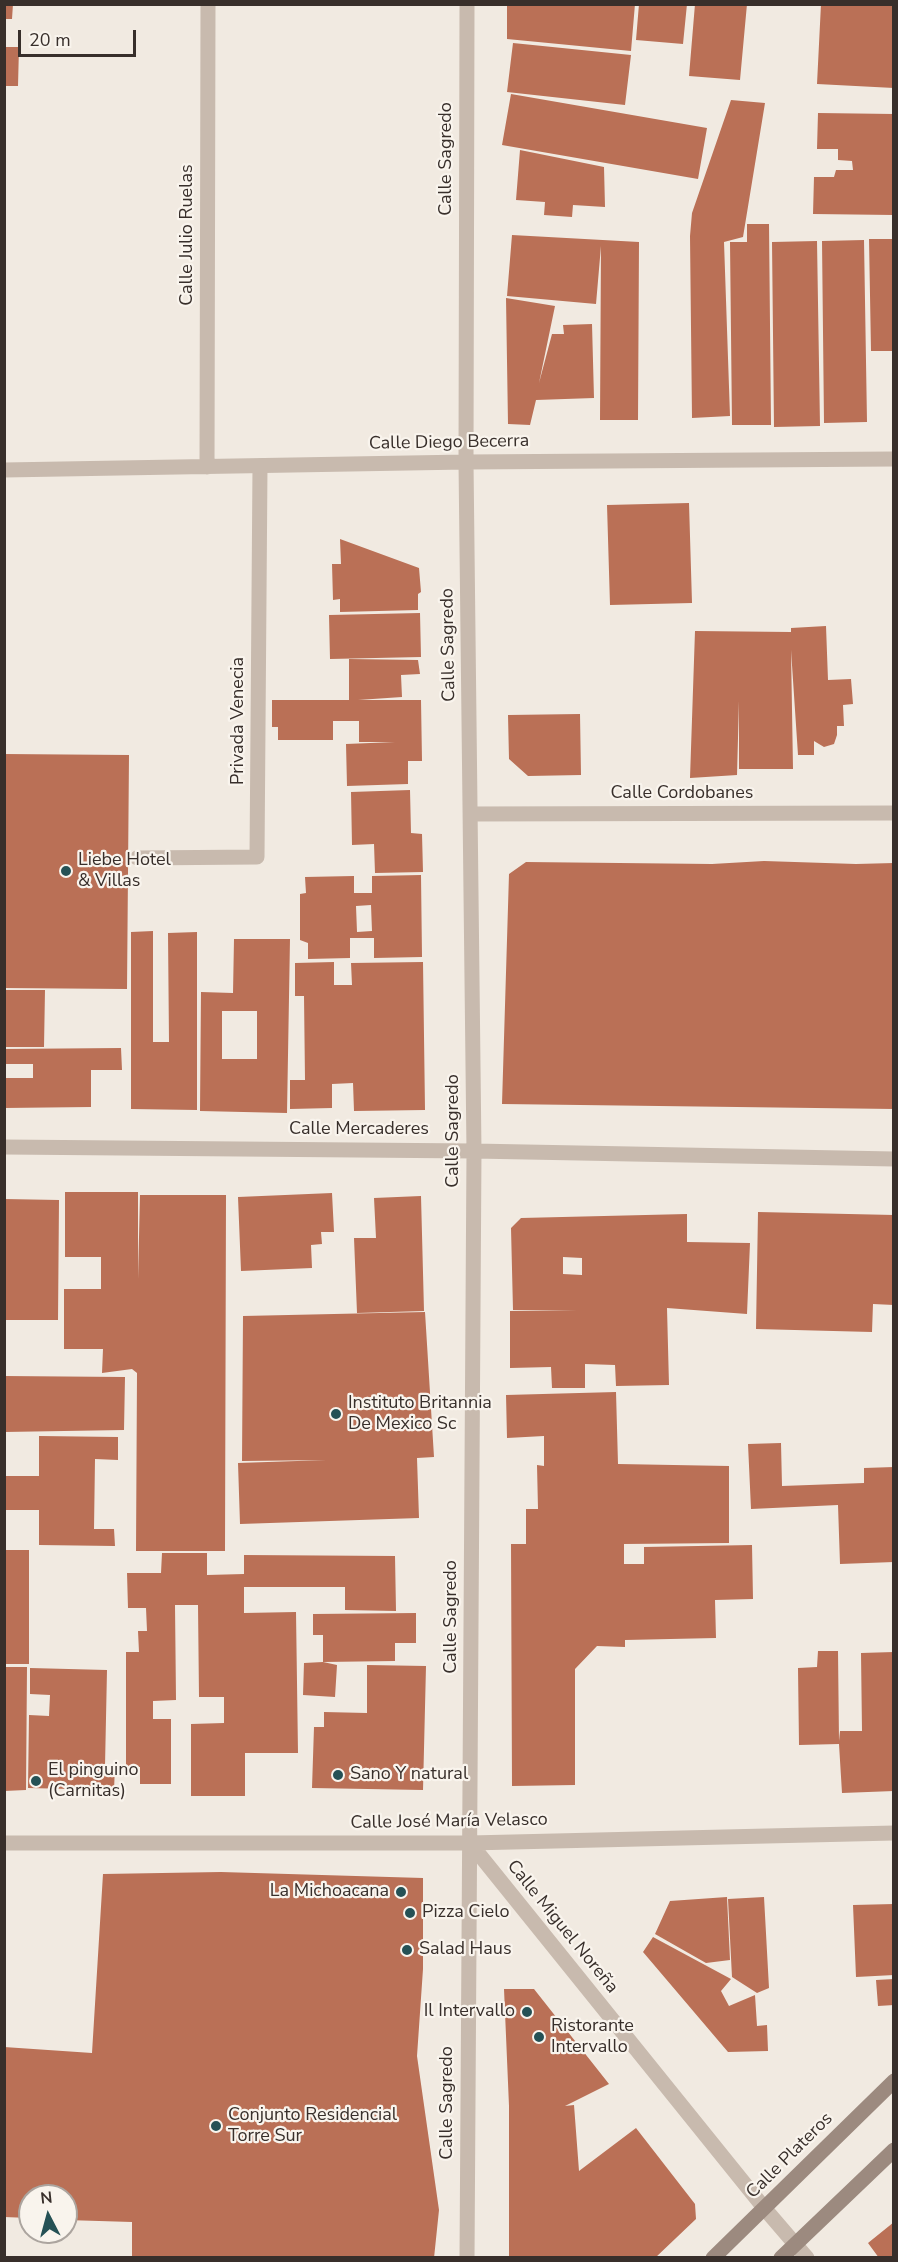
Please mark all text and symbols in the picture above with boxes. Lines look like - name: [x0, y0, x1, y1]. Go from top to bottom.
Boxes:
- scale bar: [21, 18, 140, 56]
- text: 20 m: [29, 28, 71, 52]
- street label: Calle Sagredo: [436, 102, 458, 216]
- street label: Calle Julio Ruelas: [177, 164, 199, 306]
- street label: Calle Diego Becerra: [369, 431, 529, 455]
- street label: Calle Sagredo: [437, 588, 461, 702]
- street label: Privada Venecia: [228, 657, 250, 785]
- street label: Calle Cordobanes: [611, 783, 753, 805]
- place label: Liebe Hotel & Villas: [78, 850, 171, 892]
- marker: Liebe Hotel & Villas: [59, 864, 73, 878]
- street label: Calle Sagredo: [443, 1074, 465, 1188]
- street label: Calle Mercaderes: [289, 1119, 429, 1141]
- place label: Instituto Britannia De Mexico Sc: [348, 1393, 492, 1436]
- marker: Instituto Britannia De Mexico Sc: [329, 1407, 343, 1421]
- street label: Calle Sagredo: [441, 1560, 463, 1674]
- place label: El pinguino (Carnitas): [48, 1760, 138, 1802]
- place label: Sano Y natural: [350, 1764, 468, 1786]
- marker: Sano Y natural: [331, 1768, 345, 1782]
- marker: El pinguino (Carnitas): [29, 1774, 43, 1788]
- street label: Calle José María Velasco: [350, 1809, 548, 1835]
- street label: Calle Miguel Noreña: [502, 1856, 622, 1998]
- place label: La Michoacana: [270, 1881, 389, 1903]
- marker: La Michoacana: [394, 1885, 408, 1899]
- place label: Pizza Cielo: [422, 1902, 509, 1924]
- marker: Pizza Cielo: [403, 1906, 417, 1920]
- place label: Salad Haus: [419, 1939, 512, 1961]
- marker: Salad Haus: [400, 1943, 414, 1957]
- place label: Il Intervallo: [424, 2001, 515, 2023]
- marker: Il Intervallo: [520, 2005, 534, 2019]
- place label: Ristorante Intervallo: [551, 2016, 634, 2058]
- marker: Ristorante Intervallo: [532, 2030, 546, 2044]
- street label: Calle Sagredo: [437, 2046, 459, 2160]
- place label: Conjunto Residencial Torre Sur: [228, 2105, 397, 2148]
- street label: Calle Plateros: [742, 2108, 838, 2204]
- marker: Conjunto Residencial Torre Sur: [209, 2119, 223, 2133]
- north arrow: [18, 2184, 78, 2244]
- text: N: [39, 2187, 53, 2210]

